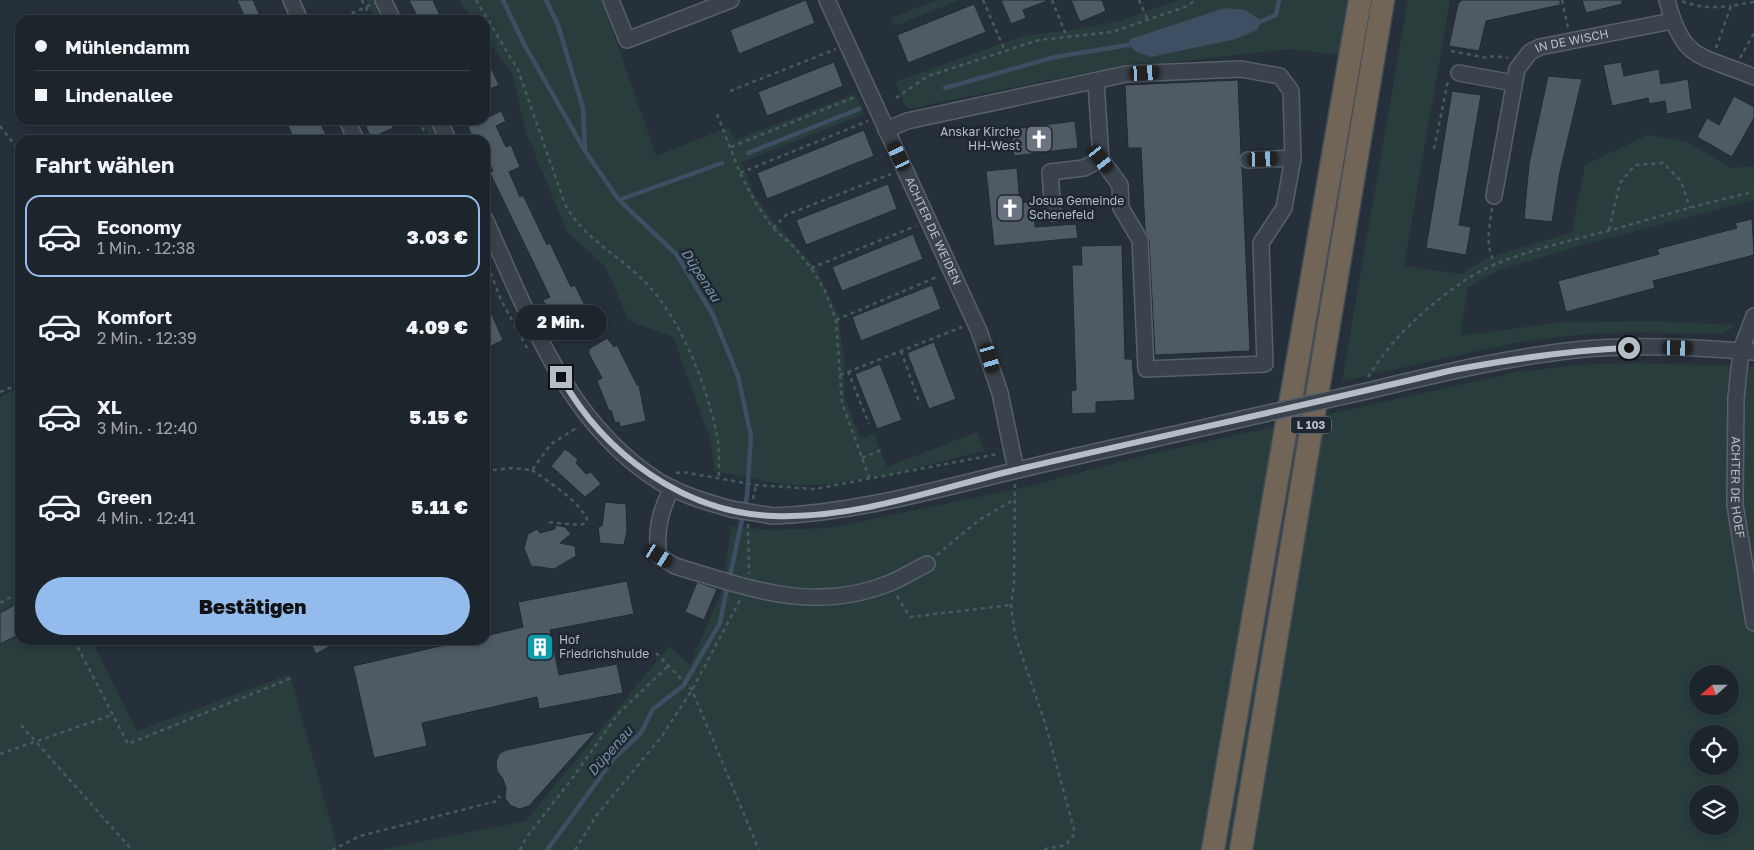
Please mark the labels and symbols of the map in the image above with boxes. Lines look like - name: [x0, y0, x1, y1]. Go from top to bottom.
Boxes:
- street label: IN DE WISCH: [1532, 26, 1610, 56]
- car: [1129, 65, 1160, 81]
- place label: Anskar Kirche HH-West: [940, 124, 1020, 153]
- church icon: Anskar Kirche HH-West: [1024, 124, 1054, 154]
- car: [885, 139, 912, 173]
- car: [1085, 143, 1116, 175]
- car: [1247, 151, 1278, 167]
- street label: ACHTER DE WEIDEN: [902, 174, 965, 287]
- church icon: Josua Gemeinde Schenefeld: [995, 193, 1025, 223]
- place label: Josua Gemeinde Schenefeld: [1029, 193, 1124, 222]
- water label: Düpenau: [678, 245, 726, 306]
- callout: 2 Min.: [515, 304, 607, 340]
- route start: [1618, 337, 1640, 359]
- car: [1662, 340, 1693, 356]
- car: [978, 342, 1001, 374]
- route end: [550, 366, 572, 388]
- road number: L 103: [1291, 416, 1331, 434]
- street label: ACHTER DE HOEF: [1728, 436, 1748, 539]
- car: [642, 542, 675, 570]
- building icon: Hof Friedrichshulde: [525, 632, 555, 662]
- place label: Hof Friedrichshulde: [559, 632, 649, 661]
- north arrow: [1689, 665, 1739, 715]
- water label: Düpenau: [584, 721, 637, 779]

